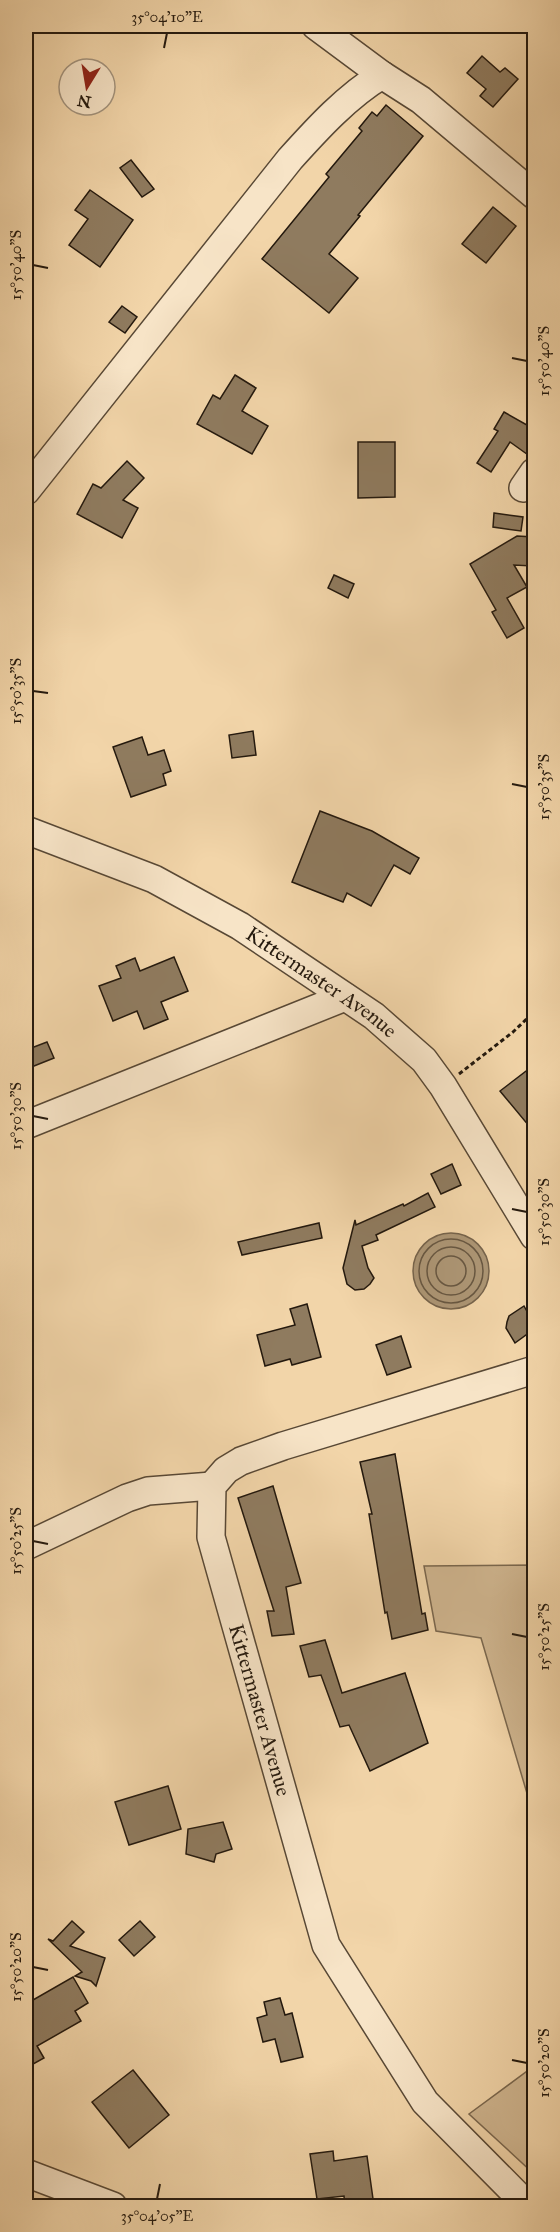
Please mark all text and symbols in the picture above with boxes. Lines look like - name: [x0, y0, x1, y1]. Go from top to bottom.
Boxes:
- text: 35°04'10"E: [131, 8, 203, 26]
- north arrow: [57, 57, 117, 117]
- text: N: [75, 91, 93, 112]
- text: 15°50'40"S: [7, 230, 25, 300]
- text: 15°50'40"S: [535, 326, 553, 396]
- text: 15°50'35"S: [7, 658, 25, 724]
- text: 15°50'35"S: [535, 754, 553, 820]
- street label: Kittermaster Avenue: [241, 921, 403, 1043]
- text: 15°50'30"S: [7, 1082, 25, 1150]
- text: 15°50'30"S: [535, 1178, 553, 1246]
- text: 15°50'25"S: [7, 1507, 25, 1575]
- text: 15°50'25"S: [535, 1603, 553, 1671]
- street label: Kittermaster Avenue: [223, 1621, 297, 1799]
- text: 15°50'20"S: [7, 1932, 25, 2002]
- text: 15°50'20"S: [535, 2028, 553, 2098]
- text: 35°04'05"E: [121, 2207, 194, 2225]

